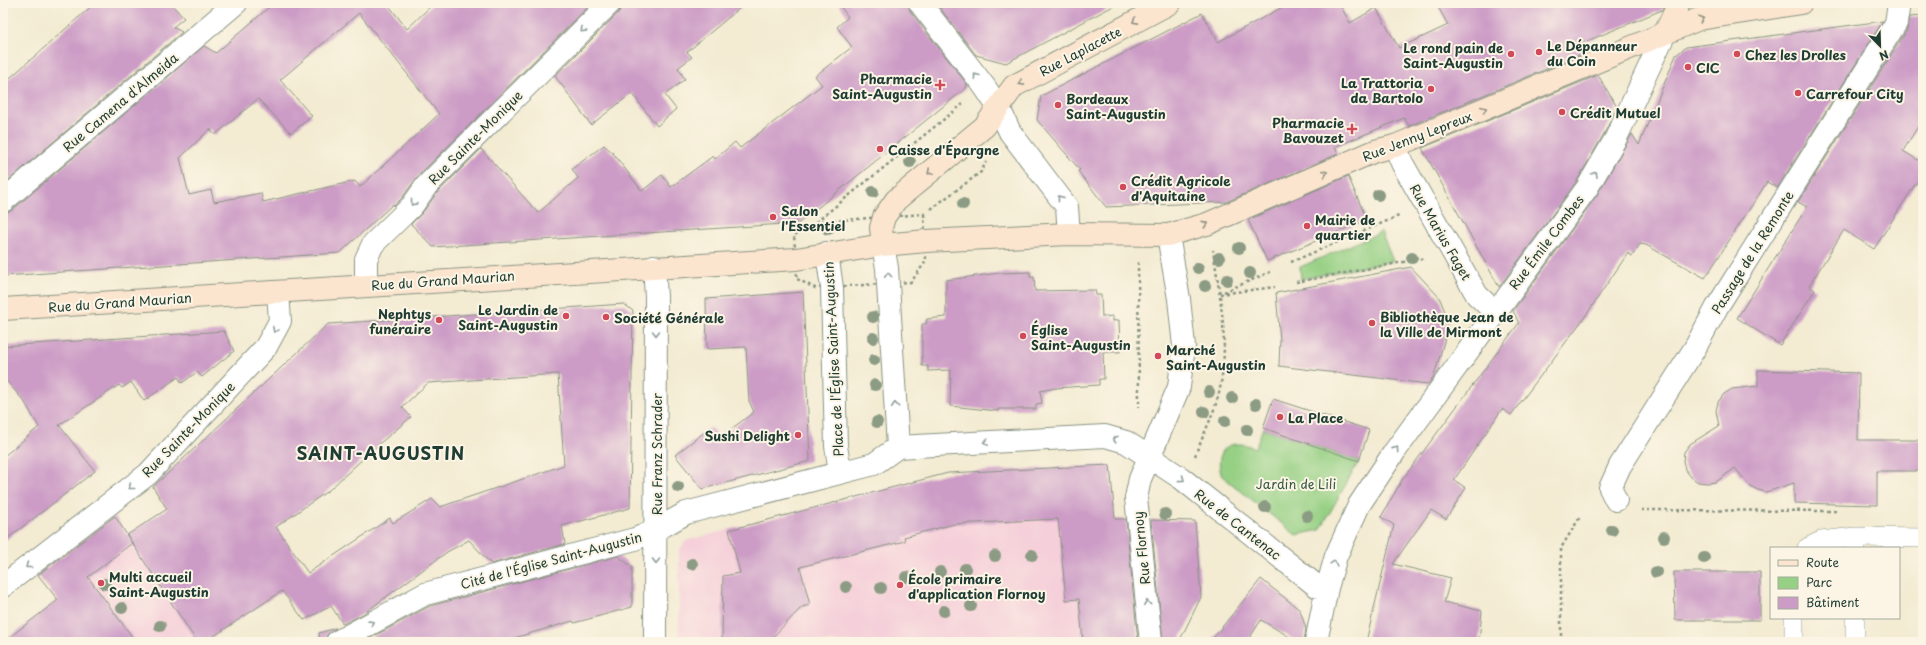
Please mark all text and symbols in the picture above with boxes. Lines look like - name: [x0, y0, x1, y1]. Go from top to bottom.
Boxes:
- one-way arrow: [1698, 16, 1705, 24]
- one-way arrow: [1132, 17, 1139, 24]
- street label: Rue Laplacette: [1036, 21, 1124, 81]
- one-way arrow: [580, 26, 588, 33]
- north arrow: [1860, 26, 1900, 66]
- place label: Le Dépanneur du Coin: [1547, 36, 1637, 70]
- place label: Le rond pain de Saint-Augustin: [1403, 38, 1503, 72]
- place label: Chez les Drolles: [1745, 45, 1846, 64]
- text: N: [1877, 46, 1891, 65]
- marker: Le Dépanneur du Coin: [1534, 47, 1544, 57]
- street label: Rue Camena d'Almeida: [58, 48, 182, 156]
- marker: Le rond pain de Saint-Augustin: [1506, 49, 1516, 59]
- marker: Chez les Drolles: [1732, 49, 1742, 59]
- place label: CIC: [1696, 58, 1720, 77]
- marker: CIC: [1683, 62, 1693, 72]
- place label: Pharmacie Saint-Augustin: [832, 69, 932, 103]
- one-way arrow: [974, 73, 981, 80]
- place label: La Trattoria da Bartolo: [1341, 73, 1423, 107]
- one-way arrow: [1017, 78, 1025, 85]
- marker: Pharmacie Saint-Augustin: [935, 80, 945, 90]
- marker: La Trattoria da Bartolo: [1426, 84, 1436, 94]
- place label: Carrefour City: [1806, 84, 1904, 103]
- street label: Rue Sainte-Monique: [424, 86, 526, 188]
- marker: Carrefour City: [1793, 88, 1803, 98]
- place label: Bordeaux Saint-Augustin: [1066, 89, 1166, 123]
- marker: Bordeaux Saint-Augustin: [1053, 100, 1063, 110]
- place label: Crédit Mutuel: [1570, 103, 1661, 122]
- street label: Rue Jenny Lepreux: [1359, 106, 1475, 166]
- one-way arrow: [1480, 106, 1488, 114]
- marker: Crédit Mutuel: [1557, 107, 1567, 117]
- place label: Pharmacie Bavouzet: [1272, 113, 1344, 147]
- marker: Pharmacie Bavouzet: [1347, 124, 1357, 134]
- place label: Caisse d'Épargne: [888, 140, 1000, 159]
- marker: Caisse d'Épargne: [875, 144, 885, 154]
- one-way arrow: [927, 168, 934, 175]
- one-way arrow: [1320, 170, 1328, 178]
- place label: Crédit Agricole d'Aquitaine: [1131, 171, 1231, 205]
- one-way arrow: [1591, 171, 1598, 178]
- street label: Rue Marius Faget: [1406, 180, 1476, 284]
- marker: Crédit Agricole d'Aquitaine: [1118, 182, 1128, 192]
- street label: Passage de la Remonte: [1706, 187, 1798, 317]
- street label: Rue Émile Combes: [1504, 191, 1588, 293]
- one-way arrow: [1058, 195, 1065, 202]
- one-way arrow: [411, 198, 418, 206]
- place label: Salon l'Essentiel: [781, 201, 846, 235]
- place label: Mairie de quartier: [1315, 210, 1375, 244]
- marker: Salon l'Essentiel: [768, 212, 778, 222]
- one-way arrow: [1202, 221, 1209, 229]
- marker: Mairie de quartier: [1302, 221, 1312, 231]
- street label: Place de l'Église Saint-Augustin: [818, 261, 848, 457]
- street label: Rue du Grand Maurian: [371, 266, 515, 294]
- one-way arrow: [883, 272, 892, 278]
- street label: Rue du Grand Maurian: [48, 288, 192, 316]
- place label: Le Jardin de Saint-Augustin: [458, 300, 558, 334]
- place label: Nephtys funéraire: [369, 304, 431, 338]
- place label: Bibliothèque Jean de la Ville de Mirmont: [1380, 307, 1514, 341]
- place label: Société Générale: [614, 308, 724, 327]
- marker: Le Jardin de Saint-Augustin: [561, 311, 571, 321]
- marker: Société Générale: [601, 312, 611, 322]
- marker: Nephtys funéraire: [434, 315, 444, 325]
- marker: Bibliothèque Jean de la Ville de Mirmont: [1367, 318, 1377, 328]
- place label: Église Saint-Augustin: [1031, 320, 1131, 354]
- one-way arrow: [272, 325, 280, 333]
- one-way arrow: [652, 330, 660, 336]
- marker: Église Saint-Augustin: [1018, 331, 1028, 341]
- place label: Marché Saint-Augustin: [1166, 340, 1266, 374]
- marker: Marché Saint-Augustin: [1153, 351, 1163, 361]
- street label: Rue Sainte-Monique: [137, 377, 239, 481]
- street label: Rue Franz Schrader: [647, 392, 666, 515]
- one-way arrow: [891, 402, 899, 408]
- place label: La Place: [1288, 408, 1343, 427]
- marker: La Place: [1275, 412, 1285, 422]
- place label: Sushi Delight: [705, 426, 790, 445]
- marker: Sushi Delight: [793, 430, 803, 440]
- one-way arrow: [1112, 435, 1119, 444]
- one-way arrow: [983, 437, 989, 446]
- district label: SAINT-AUGUSTIN: [297, 440, 465, 466]
- one-way arrow: [1391, 447, 1398, 454]
- one-way arrow: [1177, 474, 1184, 481]
- park label: Jardin de Lili: [1256, 474, 1336, 493]
- one-way arrow: [129, 482, 136, 489]
- street label: Rue de Cantenac: [1191, 484, 1285, 564]
- street label: Rue Flornoy: [1128, 510, 1154, 586]
- street label: Cité de l'Église Saint-Augustin: [458, 527, 644, 593]
- legend: [1770, 547, 1900, 619]
- text: Route: [1806, 553, 1839, 571]
- one-way arrow: [652, 558, 660, 564]
- one-way arrow: [1329, 560, 1338, 567]
- one-way arrow: [26, 562, 33, 569]
- place label: Multi accueil Saint-Augustin: [109, 567, 209, 601]
- place label: École primaire d'application Flornoy: [908, 569, 1046, 603]
- text: Parc: [1806, 573, 1832, 591]
- marker: Multi accueil Saint-Augustin: [96, 578, 106, 588]
- marker: École primaire d'application Flornoy: [895, 580, 905, 590]
- text: Bâtiment: [1806, 593, 1859, 611]
- one-way arrow: [1143, 600, 1152, 606]
- one-way arrow: [367, 621, 374, 628]

